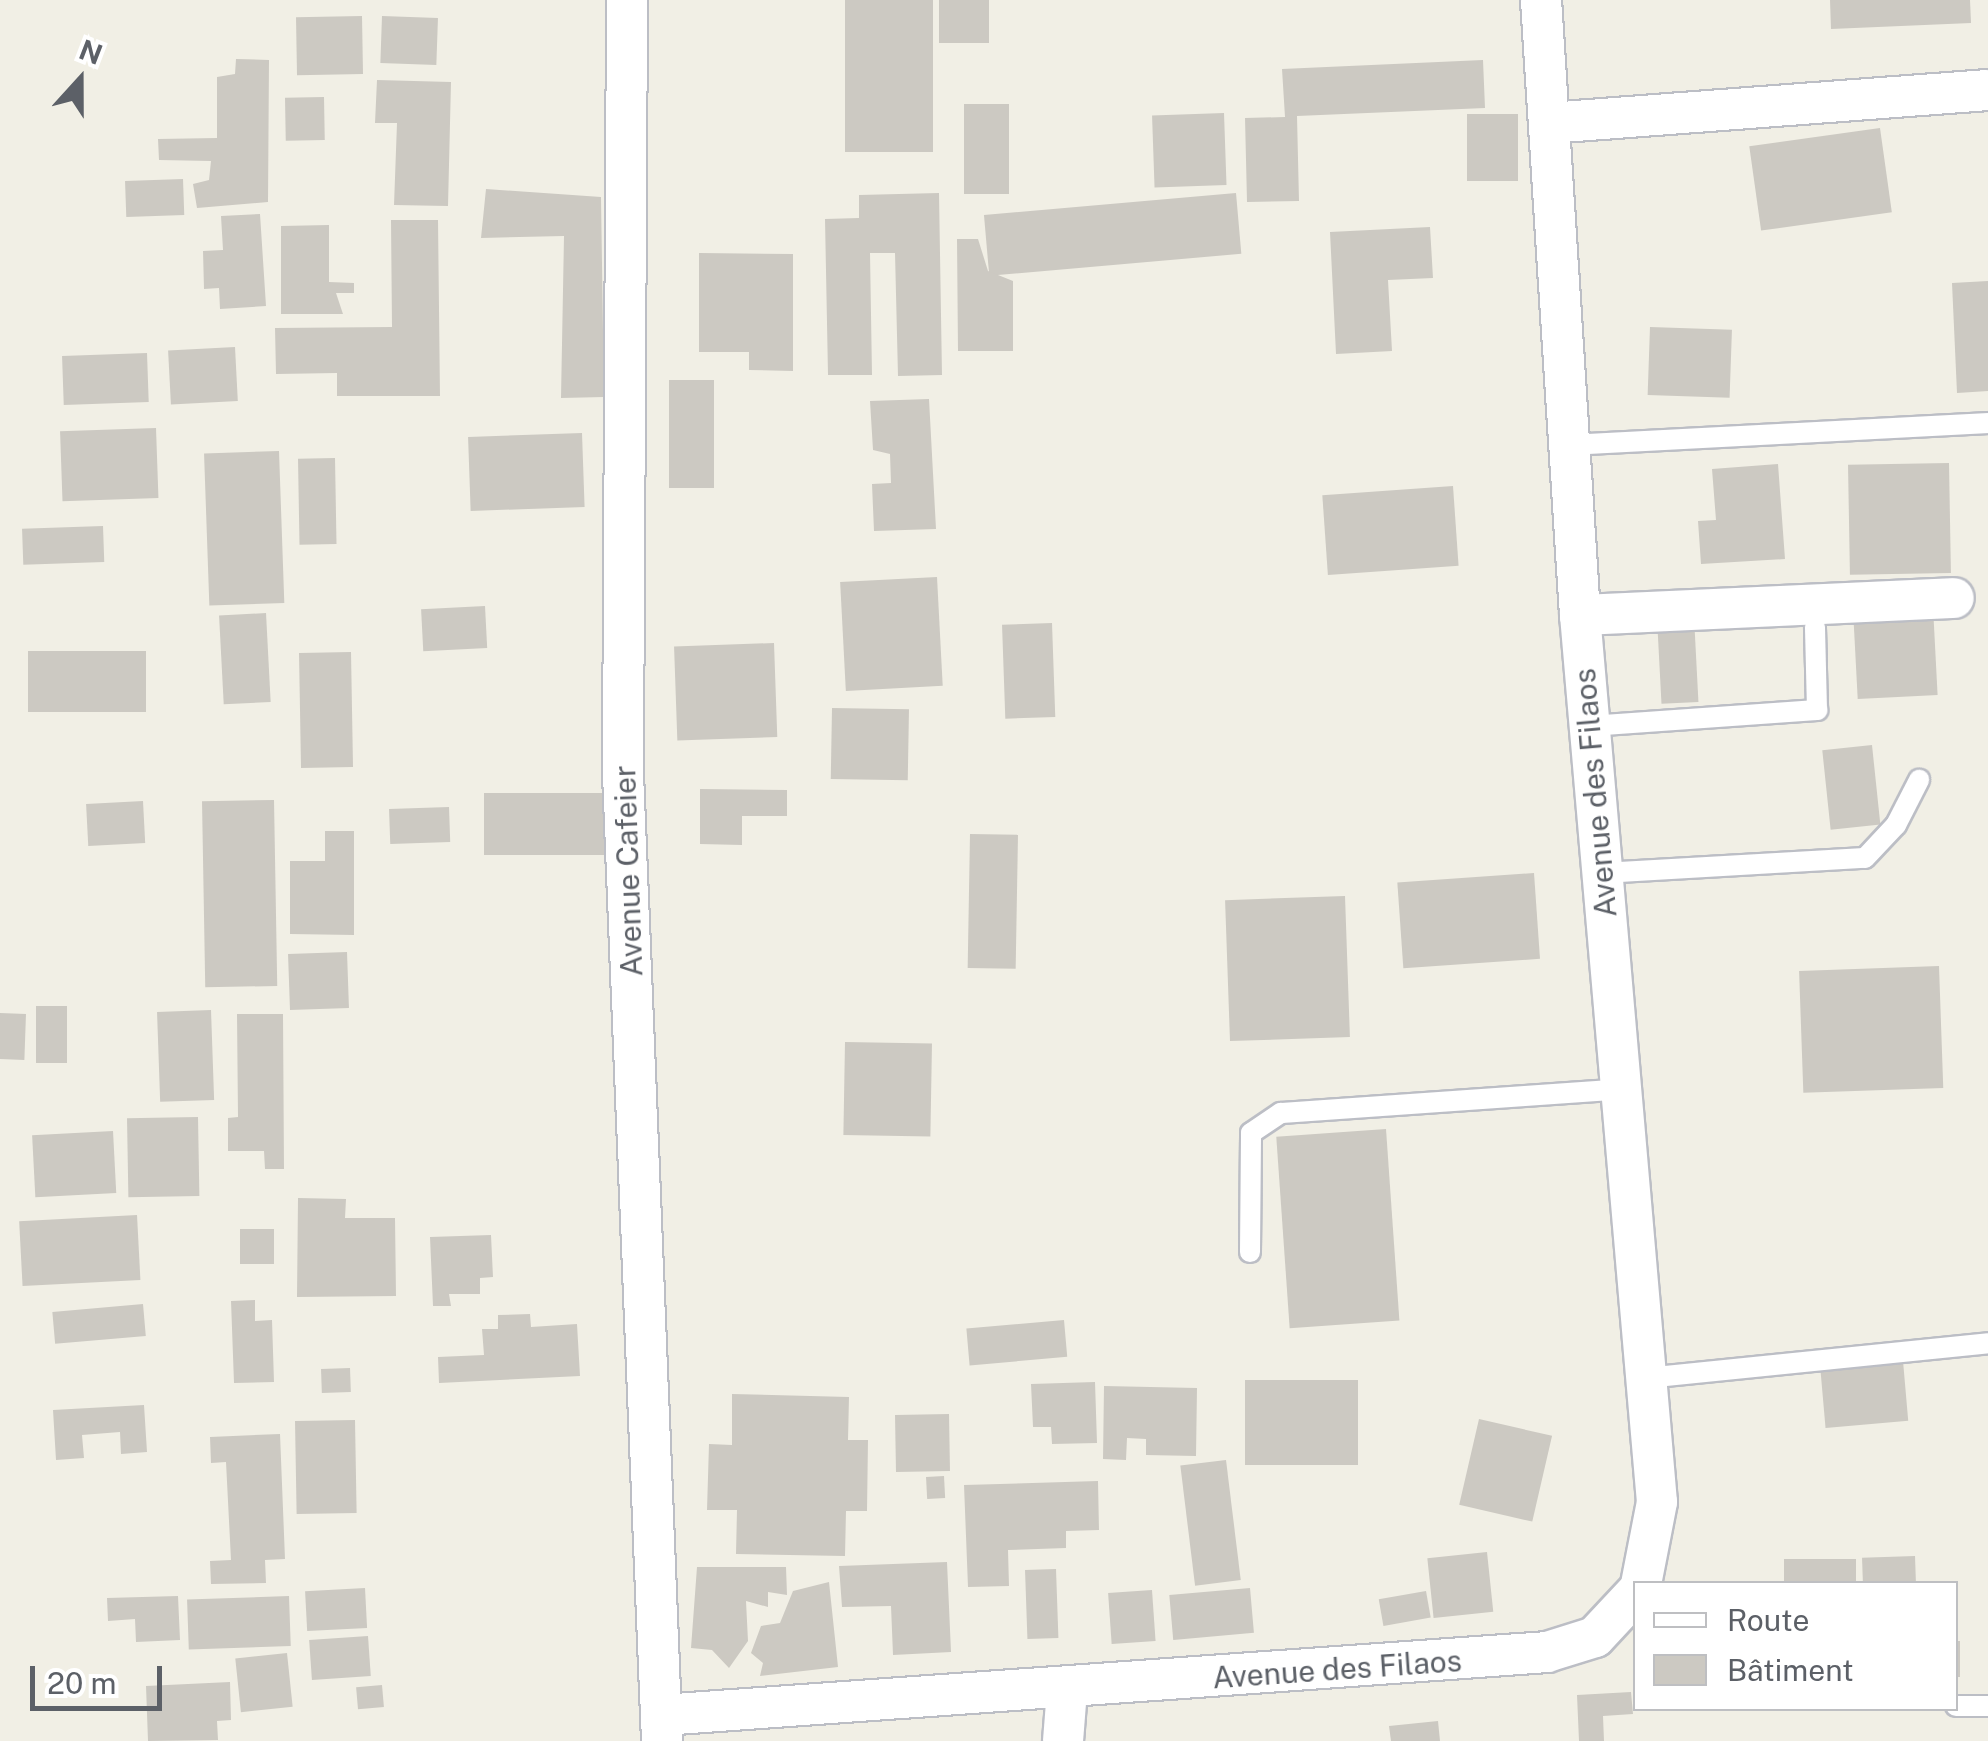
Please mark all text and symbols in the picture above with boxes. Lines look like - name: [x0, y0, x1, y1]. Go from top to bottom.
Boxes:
- north arrow: [30, 30, 130, 130]
- text: N: [75, 32, 107, 71]
- street label: Avenue des Filaos: [1566, 667, 1624, 919]
- street label: Avenue Cafeier: [606, 765, 650, 977]
- legend: [1633, 1581, 1958, 1711]
- text: Route: [1727, 1602, 1809, 1638]
- street label: Avenue des Filaos: [1211, 1642, 1463, 1696]
- scale bar: [35, 1646, 168, 1708]
- text: Bâtiment: [1727, 1652, 1854, 1688]
- text: 20 m: [47, 1665, 116, 1701]

